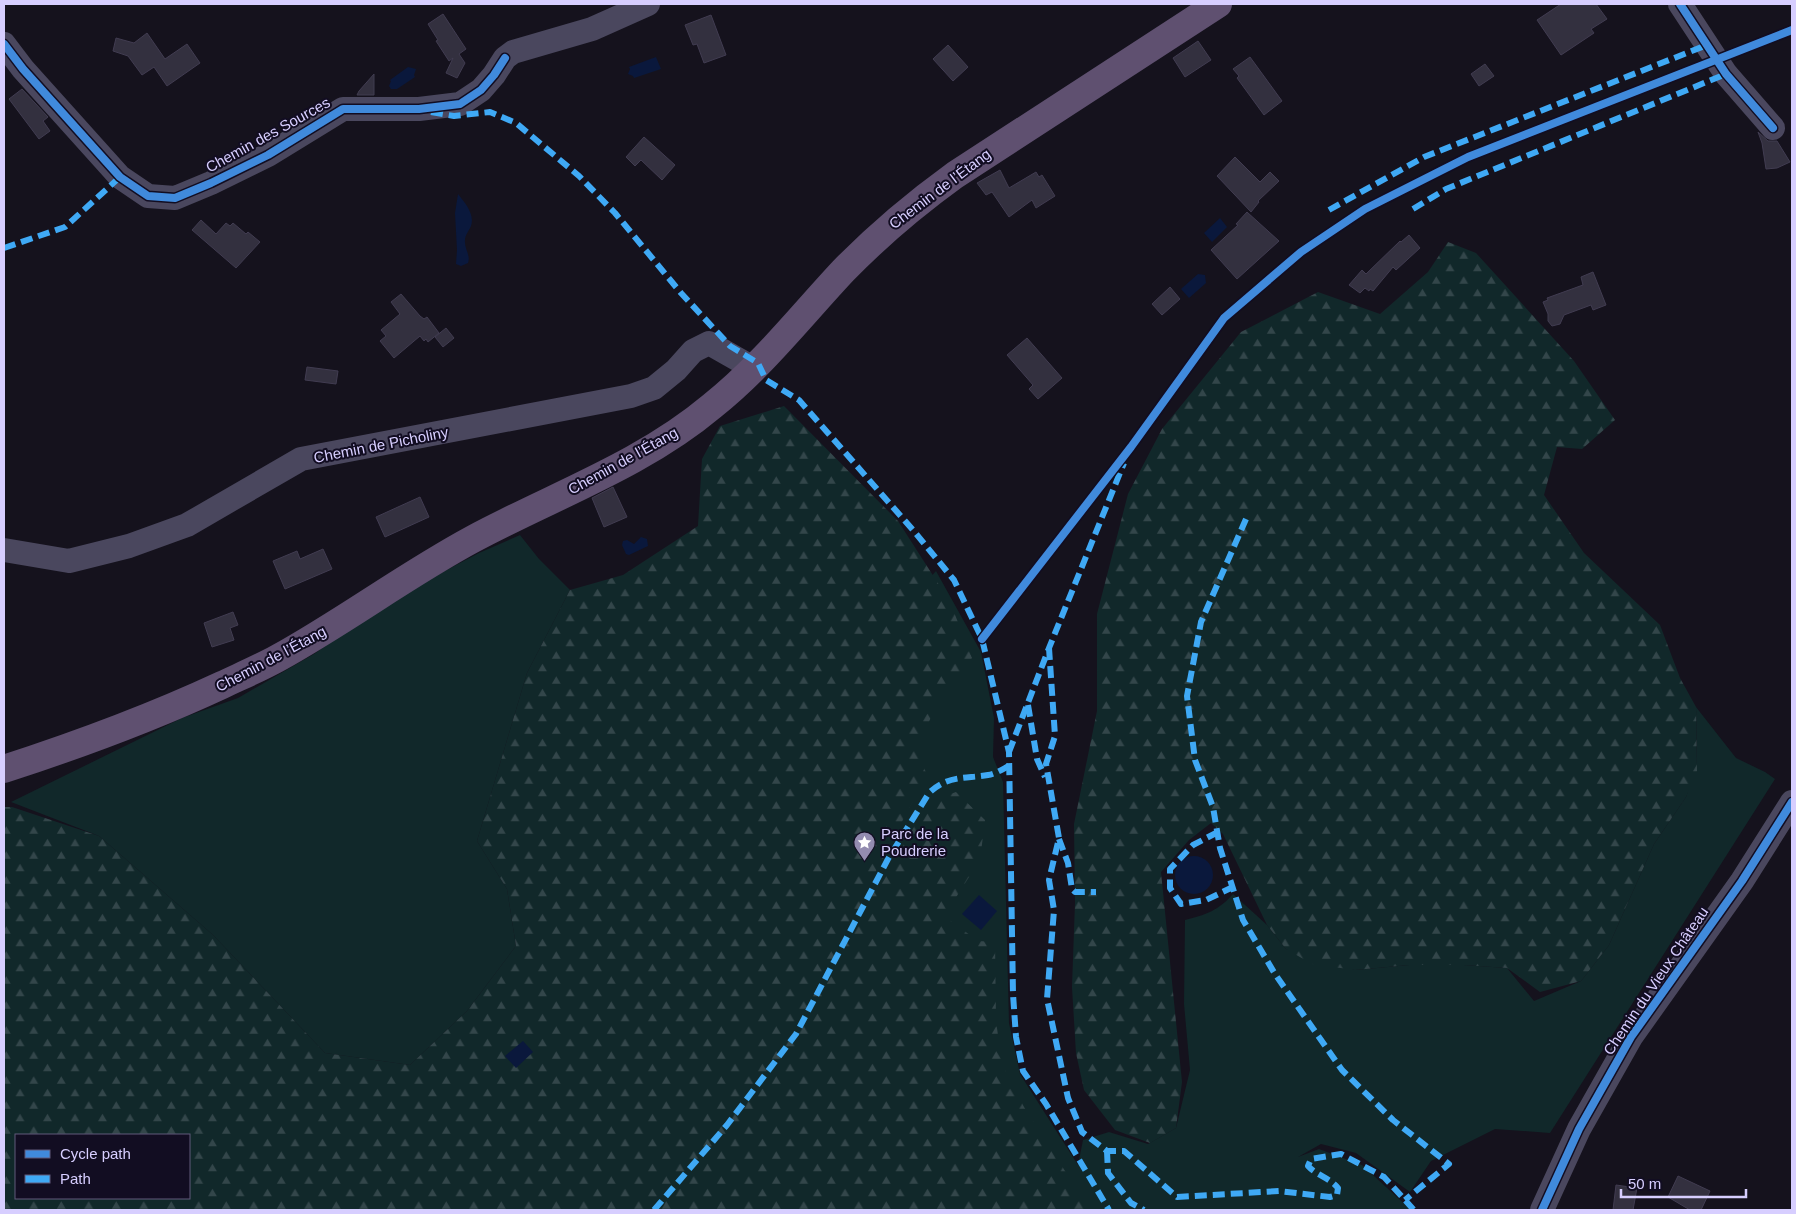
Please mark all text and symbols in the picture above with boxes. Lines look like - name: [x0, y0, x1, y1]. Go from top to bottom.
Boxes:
- street label: Chemin des Sources: [203, 93, 333, 176]
- street label: Chemin de l’Étang: [886, 145, 994, 232]
- street label: Chemin de Picholiny: [312, 423, 450, 466]
- street label: Chemin de l’Étang: [565, 423, 680, 498]
- street label: Chemin de l’Étang: [213, 622, 329, 695]
- place label: Parc de la Poudrerie: [881, 825, 949, 859]
- place icon: Parc de la Poudrerie: [853, 831, 877, 862]
- street label: Chemin du Vieux Château: [1600, 903, 1712, 1058]
- legend: [15, 1134, 190, 1199]
- text: Cycle path: [60, 1145, 131, 1162]
- scale bar: [1621, 1166, 1746, 1198]
- text: Path: [60, 1170, 91, 1187]
- text: 50 m: [1628, 1175, 1661, 1192]

